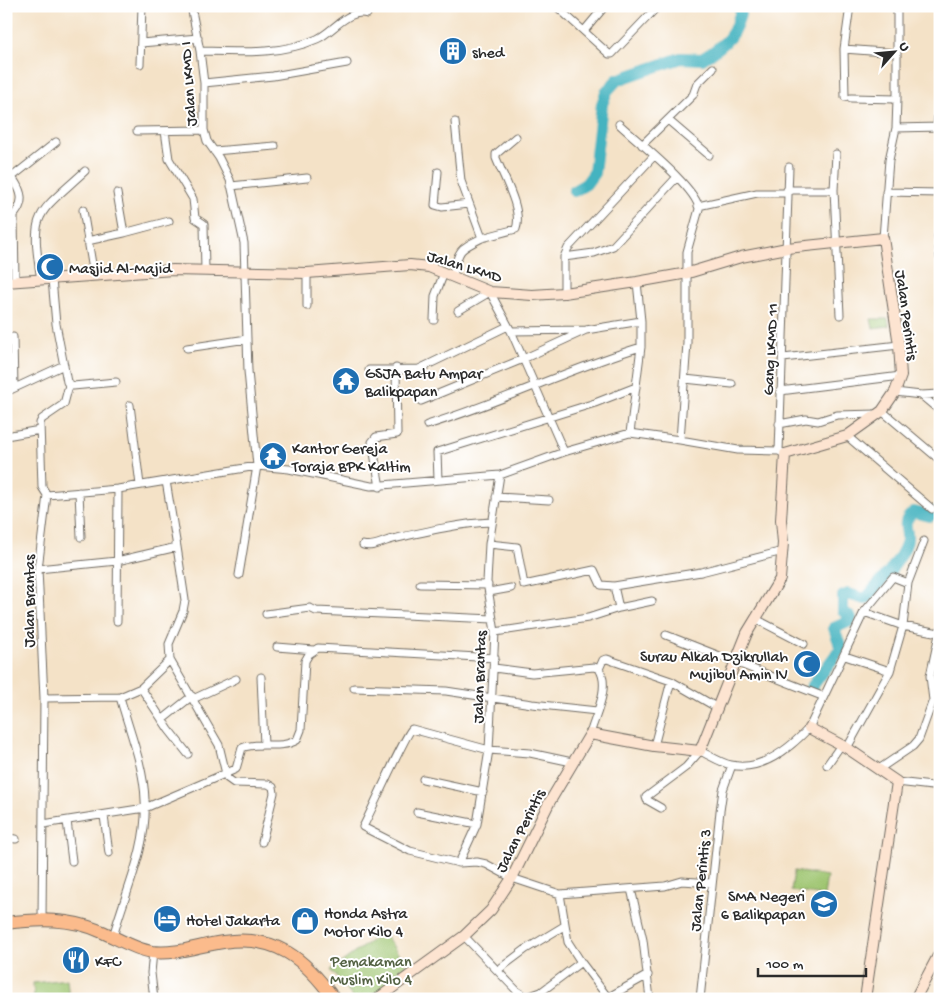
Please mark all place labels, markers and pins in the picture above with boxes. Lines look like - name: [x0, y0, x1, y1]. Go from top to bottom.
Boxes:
- building icon: shed: [438, 36, 468, 66]
- place label: shed: [472, 45, 506, 64]
- mosque icon: Masjid Al-Majid: [35, 252, 65, 282]
- place label: Masjid Al-Majid: [69, 261, 173, 280]
- temple icon: GSJA Batu Ampar Balikpapan: [331, 366, 361, 396]
- place label: GSJA Batu Ampar Balikpapan: [364, 366, 484, 403]
- temple icon: Kantor Gereja Toraja BPK Kaltim: [258, 441, 288, 471]
- place label: Kantor Gereja Toraja BPK Kaltim: [291, 441, 411, 478]
- place label: Surau Alkah Dzikrullah Mujibul Amin IV: [640, 649, 788, 686]
- mosque icon: Surau Alkah Dzikrullah Mujibul Amin IV: [792, 649, 822, 679]
- place label: SMA Negeri 6 Balikpapan: [721, 889, 805, 926]
- school or university icon: SMA Negeri 6 Balikpapan: [809, 889, 839, 919]
- hotel icon: Hotel Jakarta: [152, 904, 182, 934]
- shop icon: Honda Astra Motor Kilo 4: [290, 906, 320, 936]
- place label: Honda Astra Motor Kilo 4: [324, 906, 409, 943]
- place label: Hotel Jakarta: [186, 913, 281, 932]
- restaurant icon: KFC: [61, 945, 91, 975]
- place label: KFC: [95, 954, 122, 973]

